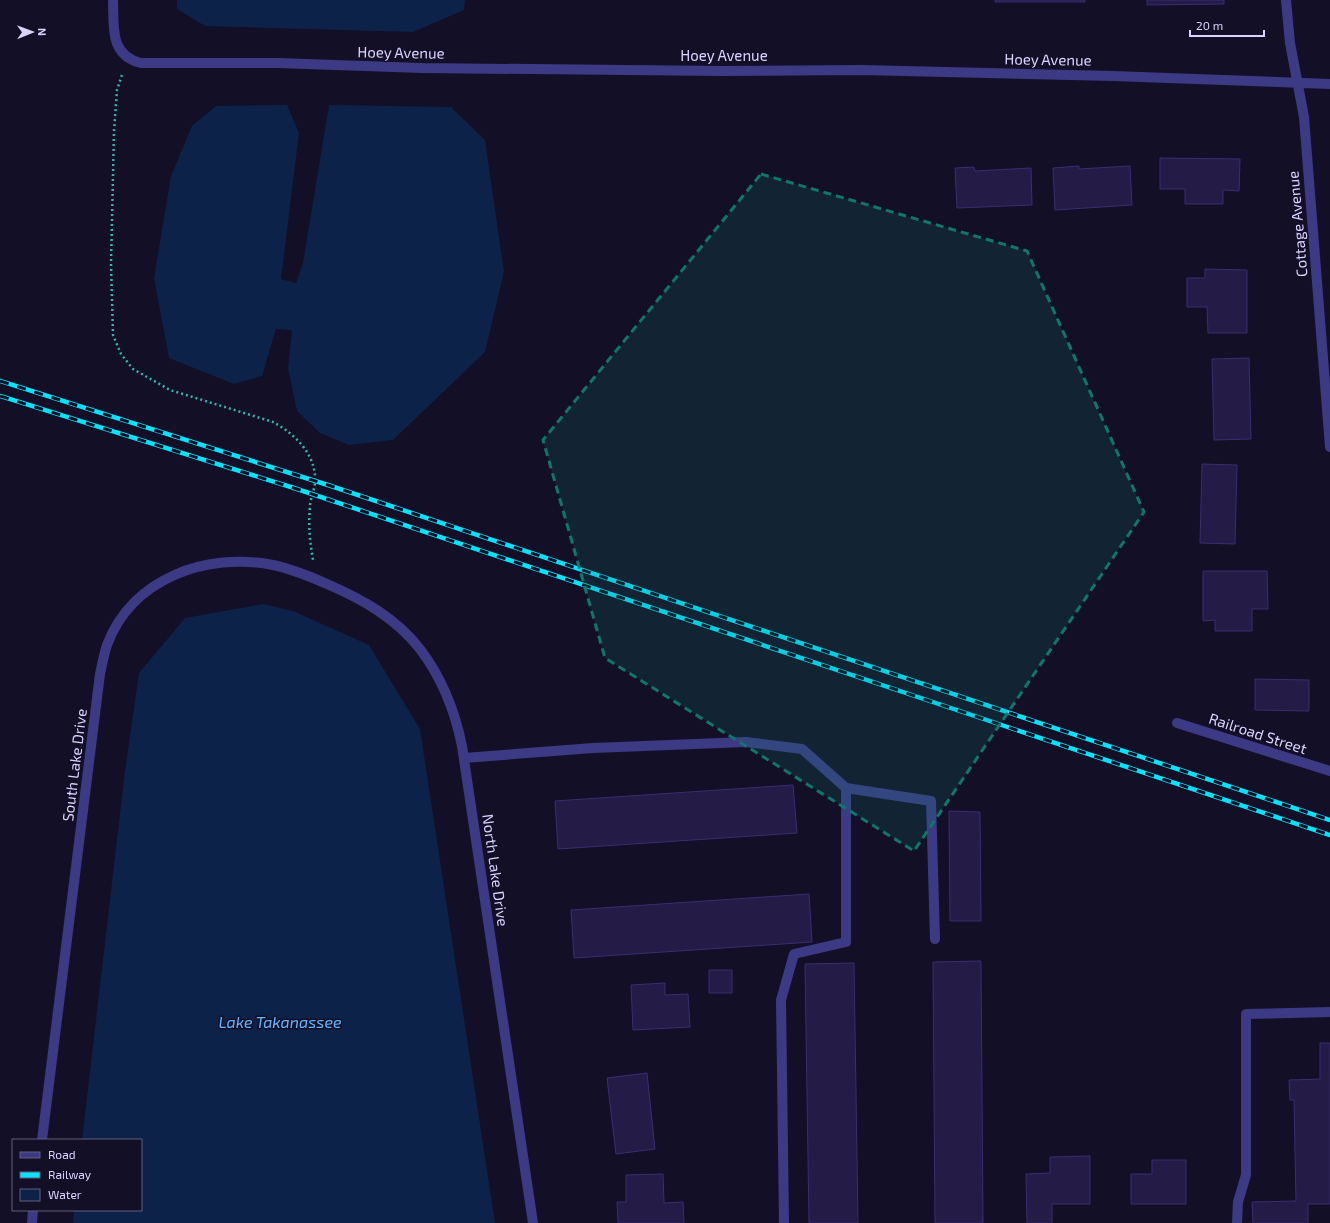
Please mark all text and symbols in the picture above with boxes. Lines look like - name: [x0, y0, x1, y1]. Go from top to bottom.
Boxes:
- north arrow: [12, 12, 52, 52]
- scale bar: [1190, 12, 1264, 38]
- text: 20 m: [1196, 18, 1223, 32]
- text: N: [36, 28, 49, 36]
- street label: Hoey Avenue: [357, 42, 445, 62]
- street label: Hoey Avenue: [680, 46, 768, 64]
- street label: Hoey Avenue: [1004, 49, 1092, 69]
- street label: Cottage Avenue: [1283, 170, 1311, 278]
- street label: South Lake Drive: [58, 708, 90, 822]
- street label: Railroad Street: [1207, 709, 1309, 757]
- street label: North Lake Drive: [479, 813, 513, 927]
- water label: Lake Takanassee: [218, 1012, 342, 1031]
- legend: [12, 1139, 142, 1211]
- text: Road: [48, 1147, 76, 1161]
- text: Railway: [48, 1167, 92, 1181]
- text: Water: [48, 1187, 82, 1201]

